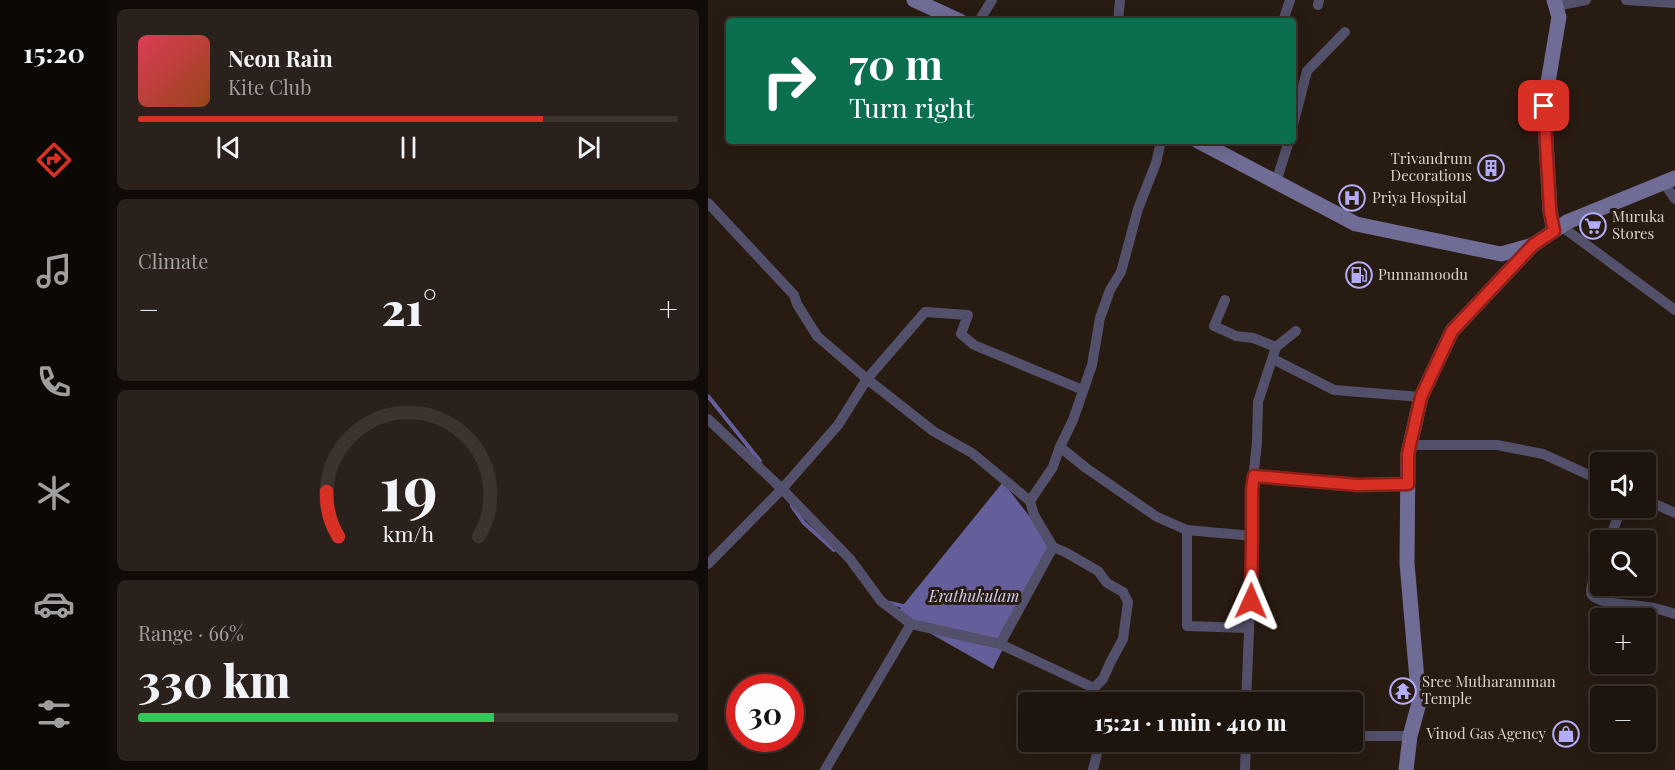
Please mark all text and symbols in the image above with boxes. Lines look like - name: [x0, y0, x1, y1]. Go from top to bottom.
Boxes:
- text: 15:20: [23, 34, 85, 70]
- text: 70 m: [849, 35, 943, 91]
- icon: right: [750, 42, 828, 120]
- text: Neon Rain: [228, 43, 333, 73]
- text: Kite Club: [228, 73, 312, 100]
- pin: [1518, 80, 1569, 131]
- text: Turn right: [849, 89, 974, 125]
- icon: arrive: [1527, 89, 1560, 122]
- icon: previous: [212, 131, 245, 164]
- icon: pause: [392, 131, 425, 164]
- icon: next: [572, 131, 605, 164]
- icon: directions: [33, 139, 75, 181]
- place label: Trivandrum Decorations: [1390, 148, 1473, 185]
- building icon: Trivandrum Decorations: [1476, 153, 1506, 183]
- hospital icon: Priya Hospital: [1337, 183, 1367, 213]
- place label: Priya Hospital: [1372, 187, 1467, 207]
- place label: Muruka Stores: [1612, 206, 1665, 243]
- supermarket icon: Muruka Stores: [1578, 211, 1608, 241]
- text: Climate: [138, 247, 208, 274]
- icon: music: [33, 250, 75, 292]
- fuel station icon: Punnamoodu: [1344, 260, 1374, 290]
- place label: Punnamoodu: [1378, 264, 1468, 284]
- text: 21°: [381, 277, 437, 337]
- text: −: [138, 286, 159, 330]
- text: +: [659, 286, 678, 330]
- icon: phone: [33, 361, 75, 403]
- text: 19: [379, 443, 437, 527]
- map controls: [1590, 452, 1656, 752]
- button: sound: [1590, 452, 1656, 518]
- icon: climate: [33, 472, 75, 514]
- text: km/h: [382, 520, 434, 548]
- button: search: [1590, 530, 1656, 596]
- position arrow: [1219, 569, 1283, 633]
- icon: car: [33, 583, 75, 625]
- water label: Erathukulam: [928, 585, 1019, 606]
- button: +: [1590, 608, 1656, 674]
- text: Range · 66%: [138, 619, 244, 646]
- text: 330 km: [138, 649, 291, 709]
- place label: Sree Mutharamman Temple: [1422, 671, 1556, 708]
- speed limit sign: 30: [726, 674, 804, 752]
- temple icon: Sree Mutharamman Temple: [1388, 676, 1418, 706]
- button: −: [1590, 686, 1656, 752]
- icon: filters: [33, 693, 75, 735]
- text: 15:21 · 1 min · 410 m: [1095, 707, 1286, 737]
- shop icon: Vinod Gas Agency: [1551, 719, 1581, 749]
- place label: Vinod Gas Agency: [1425, 723, 1546, 743]

